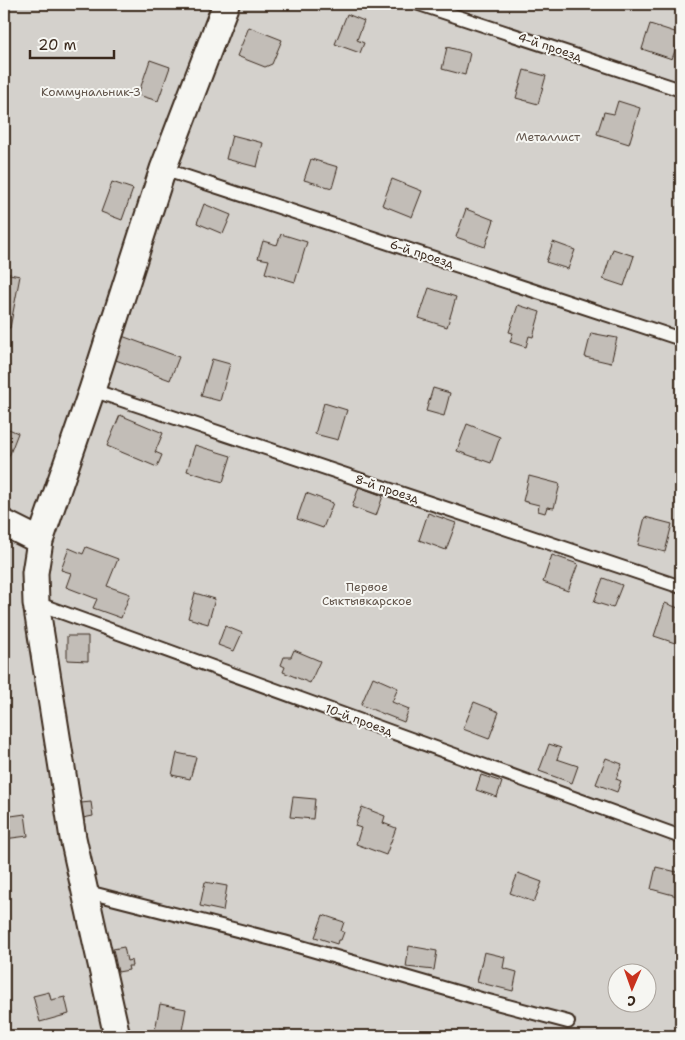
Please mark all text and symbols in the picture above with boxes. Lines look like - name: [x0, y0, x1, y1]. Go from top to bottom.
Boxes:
- scale bar: [30, 28, 114, 60]
- street label: 4-й проезд: [516, 29, 584, 65]
- text: 20 m: [38, 35, 77, 55]
- park label: Коммунальник-3: [41, 84, 141, 100]
- park label: Металлист: [516, 129, 581, 145]
- street label: 6-й проезд: [388, 236, 456, 272]
- street label: 8-й проезд: [353, 471, 421, 507]
- park label: Первое Сыктывкарское: [322, 579, 412, 609]
- street label: 10-й проезд: [323, 700, 395, 740]
- north arrow: [608, 962, 658, 1012]
- text: С: [627, 992, 636, 1010]

